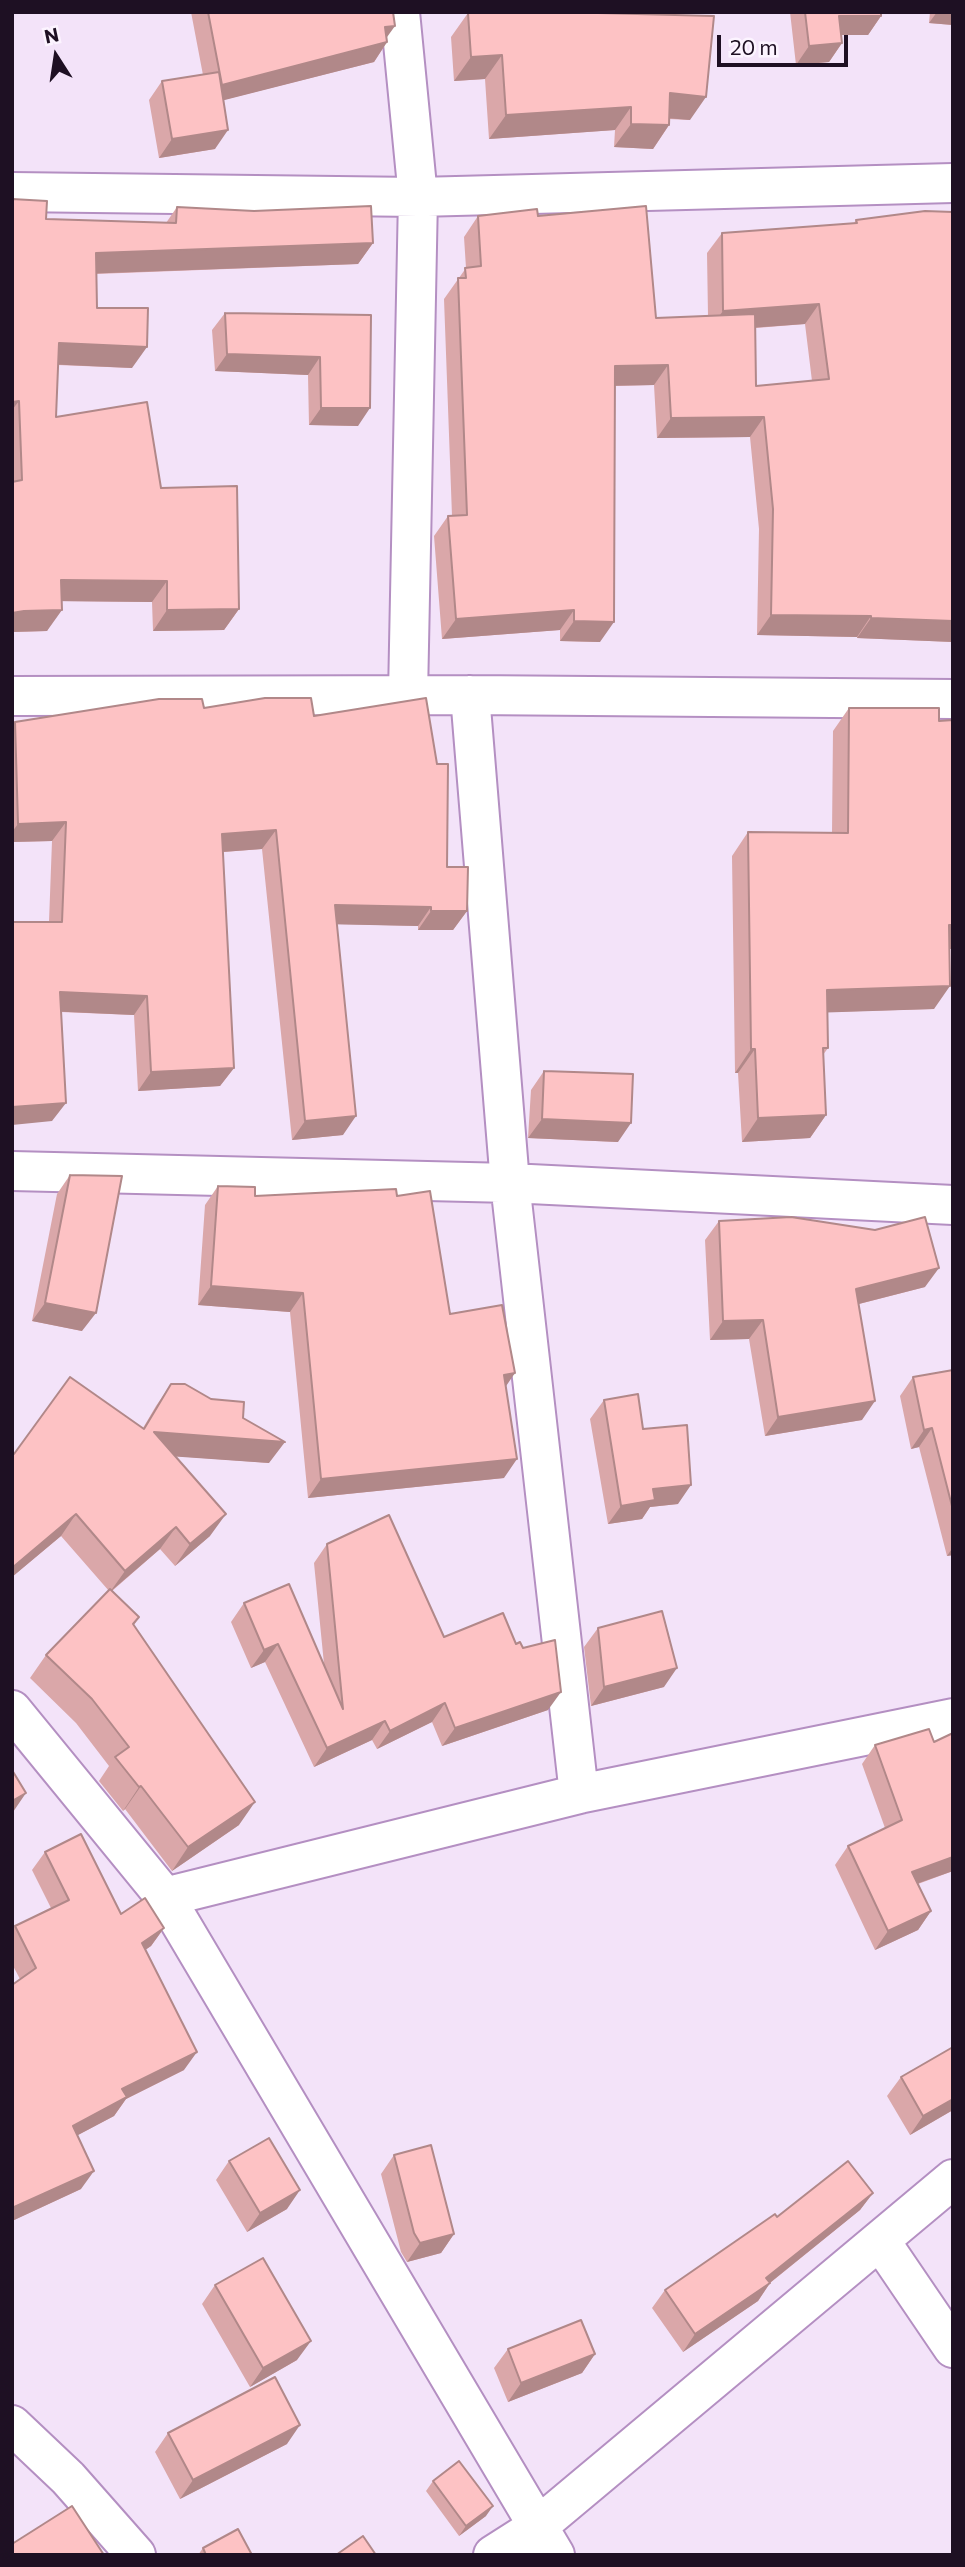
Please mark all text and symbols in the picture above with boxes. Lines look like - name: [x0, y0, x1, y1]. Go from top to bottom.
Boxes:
- north arrow: [21, 21, 91, 91]
- scale bar: [720, 21, 851, 65]
- text: N: [42, 22, 61, 48]
- text: 20 m: [730, 34, 778, 59]

